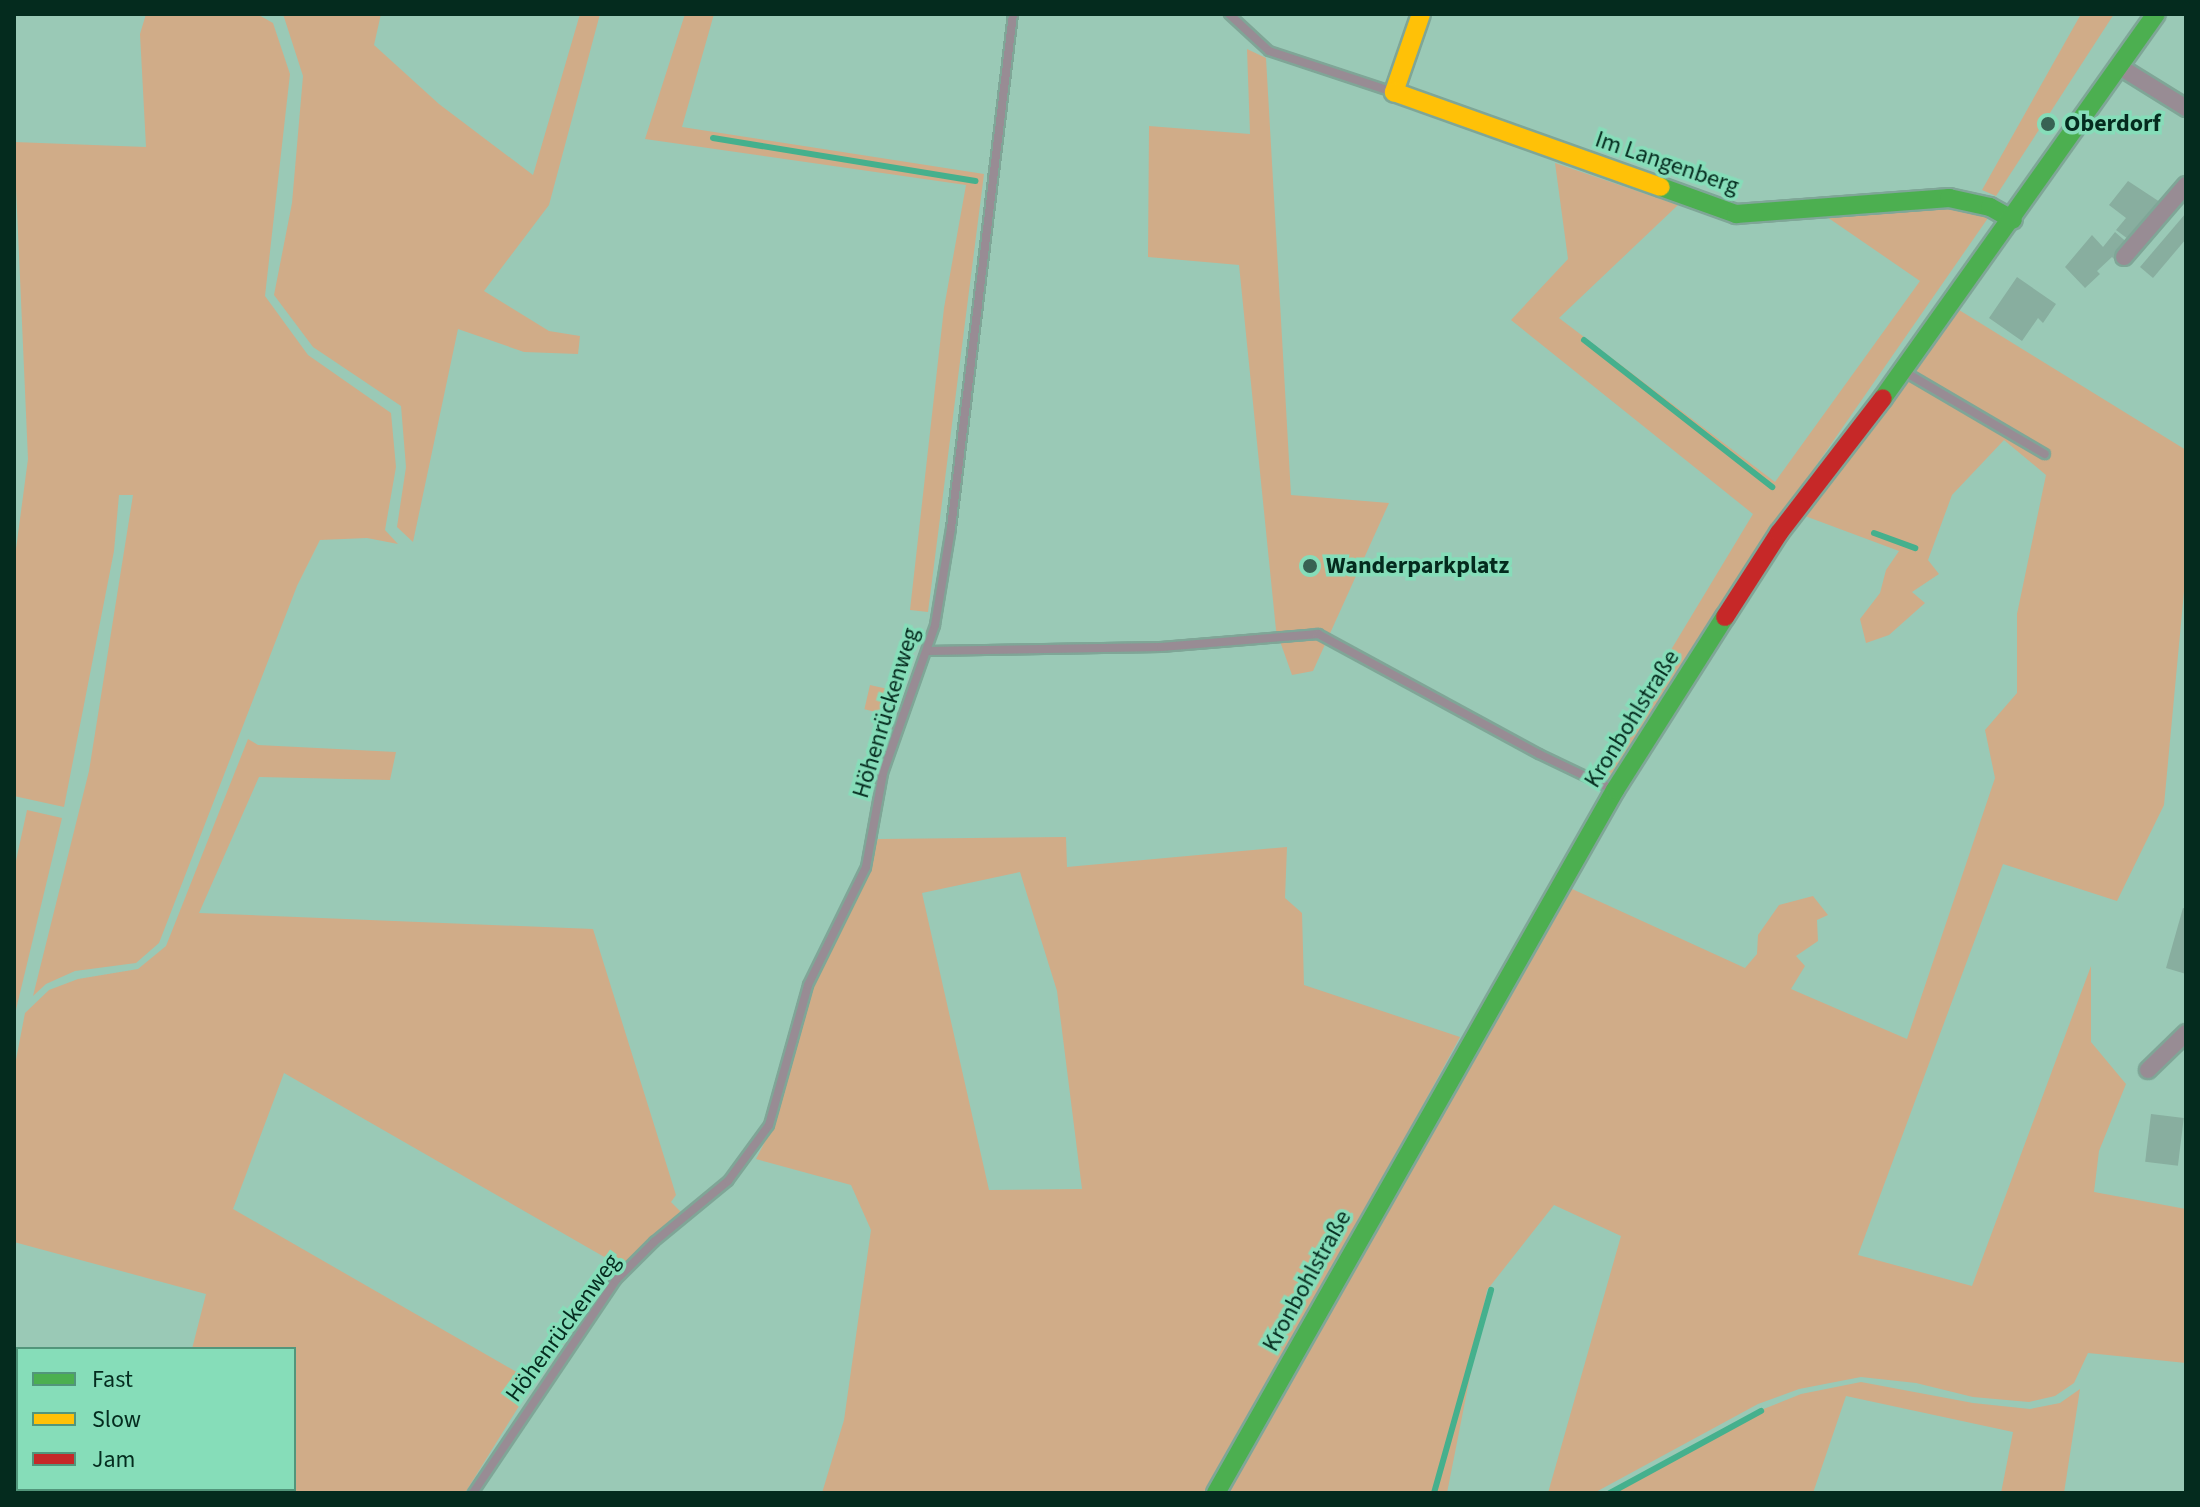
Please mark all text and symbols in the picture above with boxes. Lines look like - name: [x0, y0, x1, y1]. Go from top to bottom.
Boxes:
- place label: Oberdorf: [2064, 110, 2161, 138]
- marker: Oberdorf: [2039, 115, 2057, 133]
- street label: Im Langenberg: [1591, 125, 1743, 201]
- place label: Wanderparkplatz: [1326, 552, 1509, 580]
- marker: Wanderparkplatz: [1301, 557, 1319, 575]
- street label: Höhenrückenweg: [846, 624, 926, 802]
- street label: Kronbohlstraße: [1578, 645, 1686, 793]
- street label: Kronbohlstraße: [1256, 1205, 1358, 1357]
- street label: Höhenrückenweg: [499, 1248, 627, 1408]
- legend: [16, 1347, 296, 1491]
- text: Fast: [92, 1362, 133, 1397]
- text: Slow: [92, 1402, 141, 1437]
- text: Jam: [92, 1442, 136, 1477]

